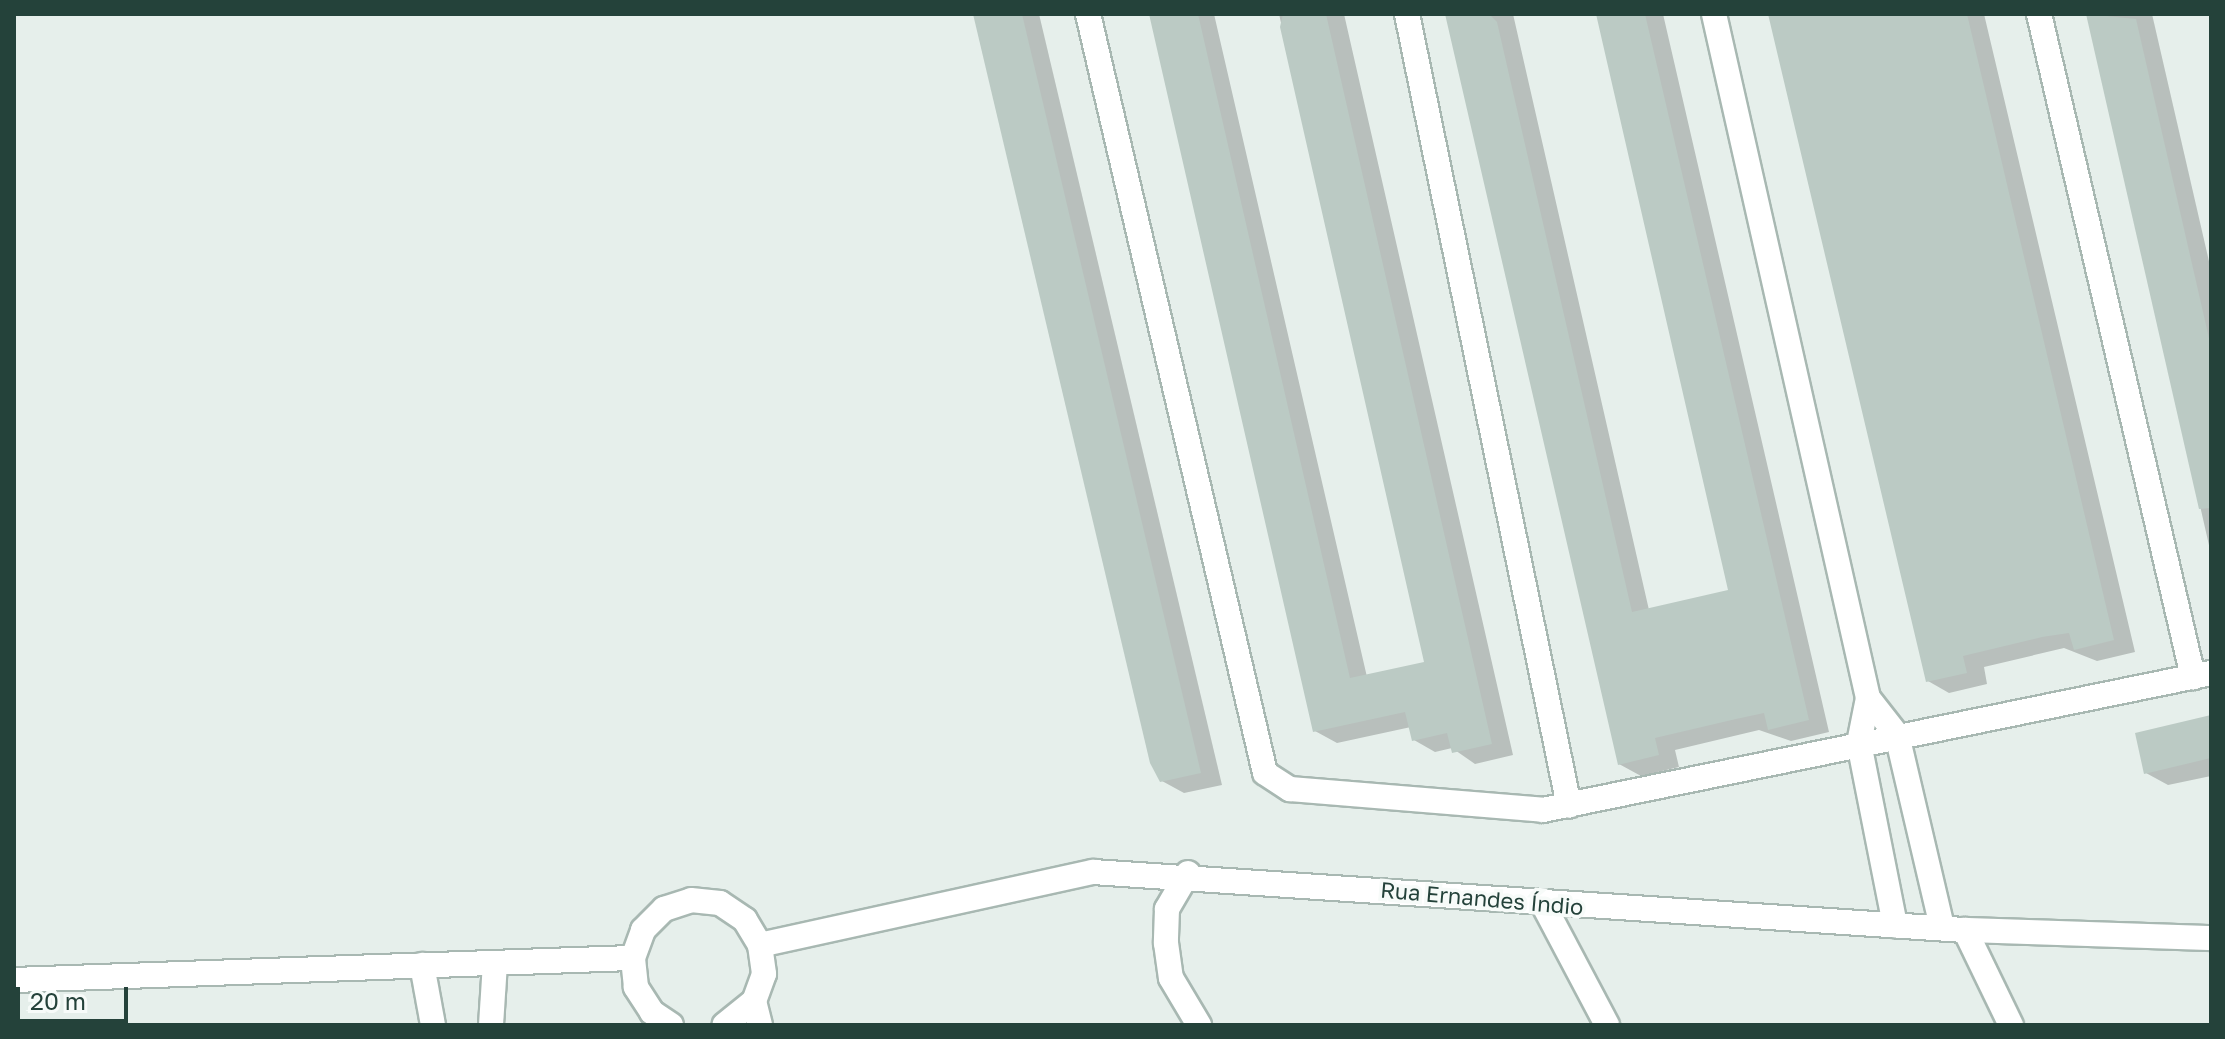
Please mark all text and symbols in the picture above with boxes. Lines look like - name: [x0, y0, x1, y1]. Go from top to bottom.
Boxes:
- street label: Rua Ernandes Índio: [1379, 876, 1585, 920]
- scale bar: [20, 971, 132, 1021]
- text: 20 m: [30, 986, 86, 1015]

